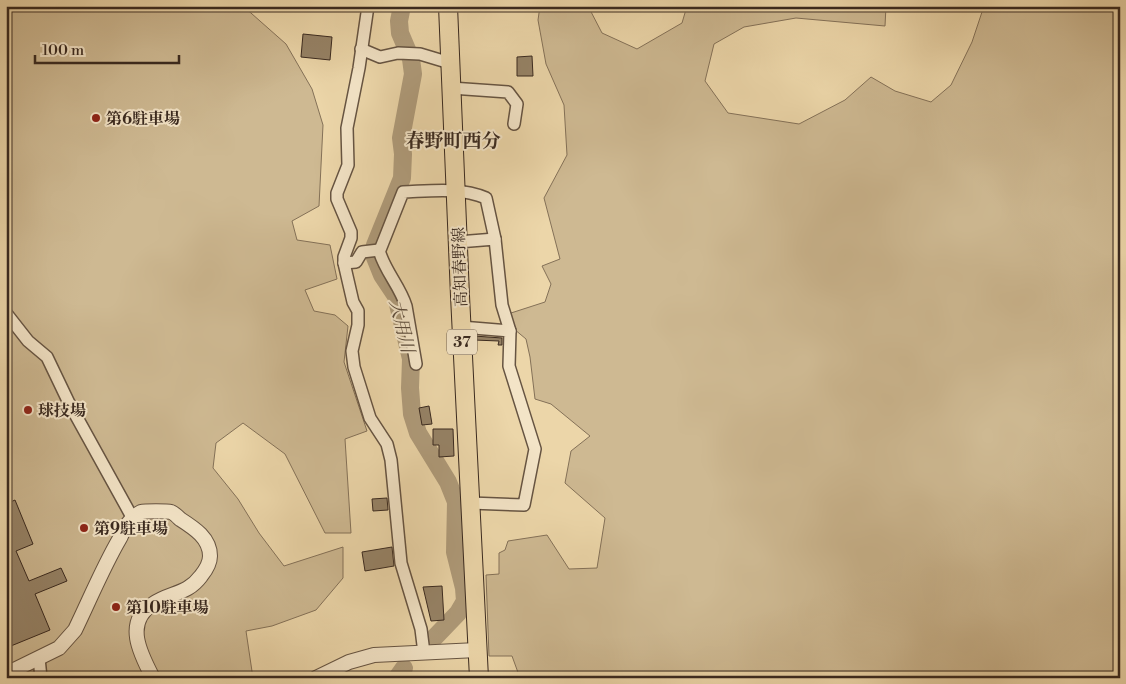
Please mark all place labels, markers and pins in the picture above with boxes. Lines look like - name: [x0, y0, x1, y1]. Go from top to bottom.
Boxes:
- place label: 第6駐車場: [106, 109, 180, 129]
- marker: 第6駐車場: [90, 112, 102, 124]
- place label: 球技場: [38, 401, 86, 421]
- marker: 球技場: [22, 404, 34, 416]
- place label: 第9駐車場: [94, 519, 168, 539]
- marker: 第9駐車場: [78, 522, 90, 534]
- place label: 第10駐車場: [126, 598, 209, 618]
- marker: 第10駐車場: [110, 601, 122, 613]

